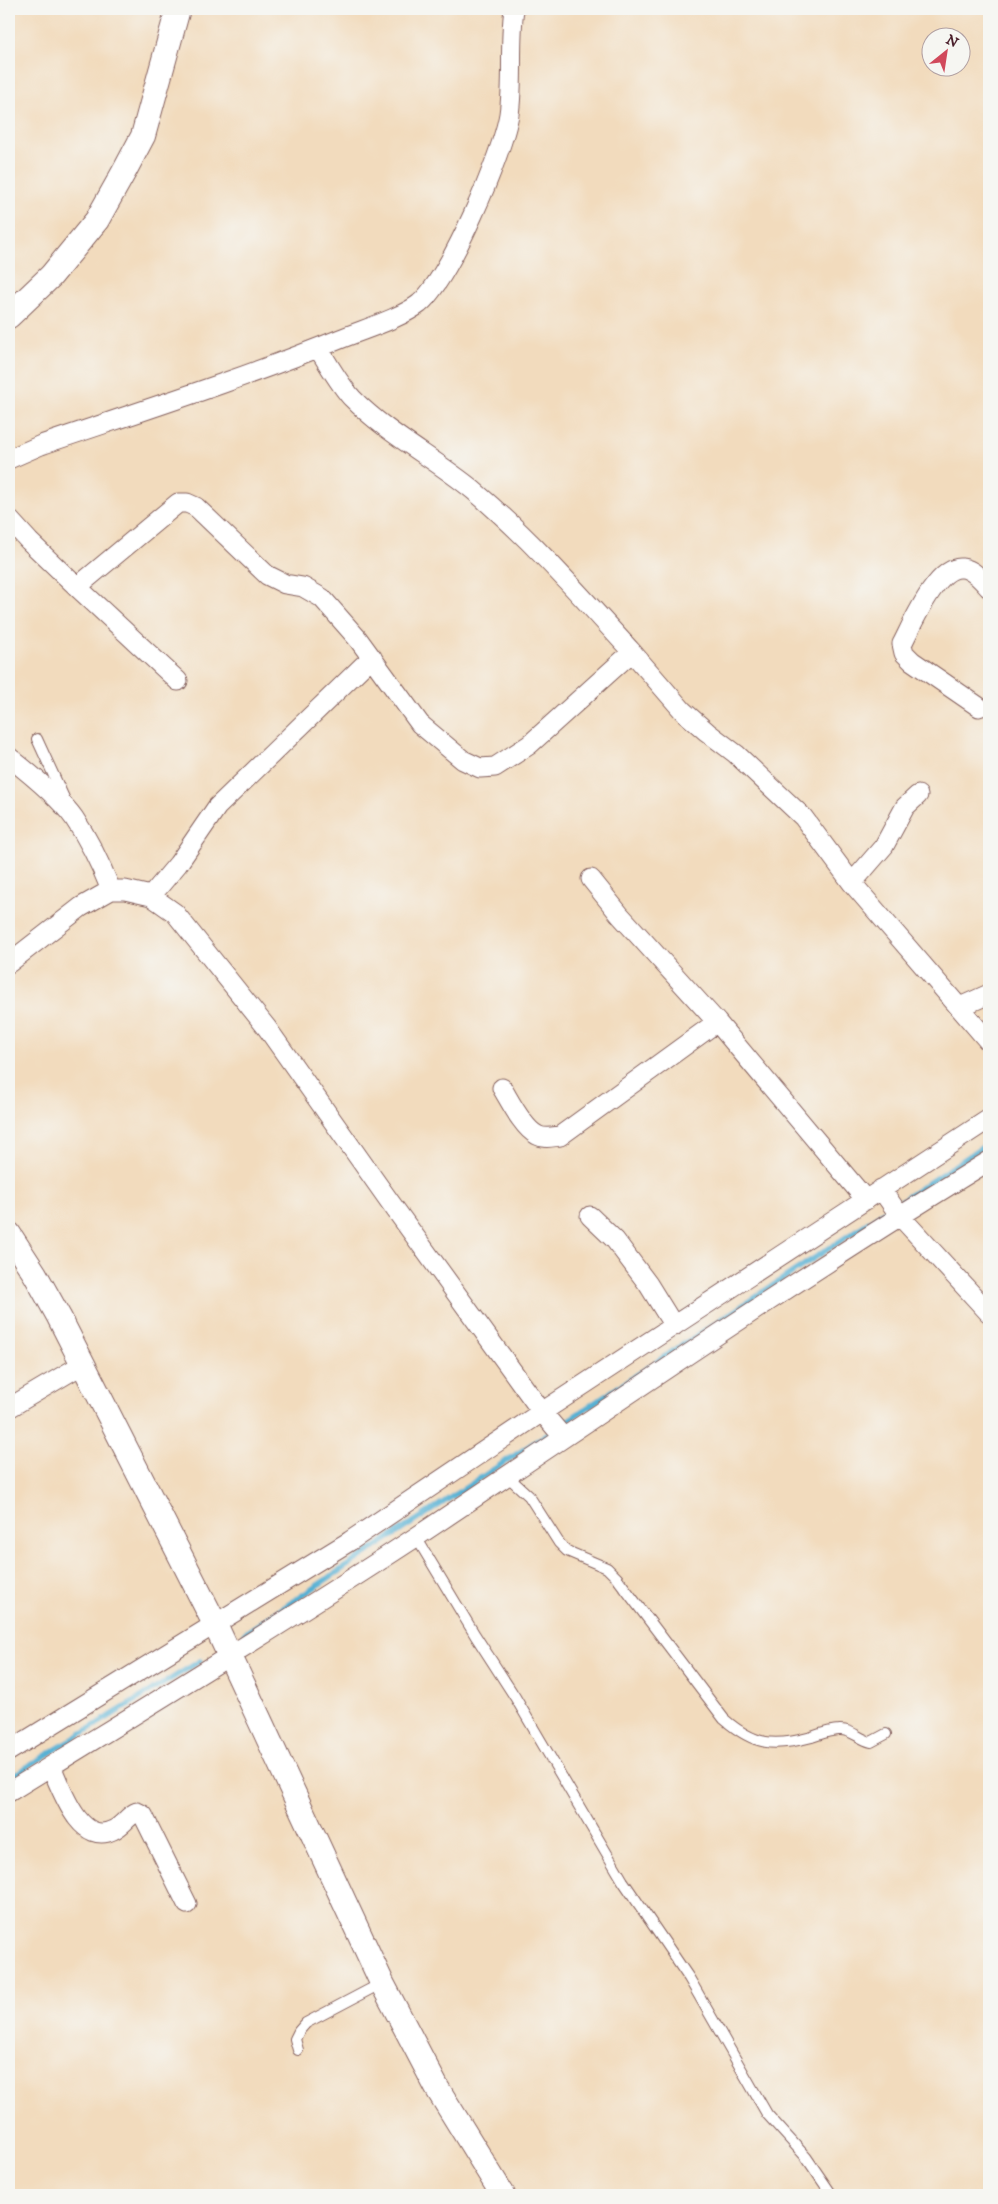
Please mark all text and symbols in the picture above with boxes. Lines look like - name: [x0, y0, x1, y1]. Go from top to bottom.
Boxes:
- north arrow: [920, 28, 970, 78]
- text: N: [943, 31, 962, 53]

